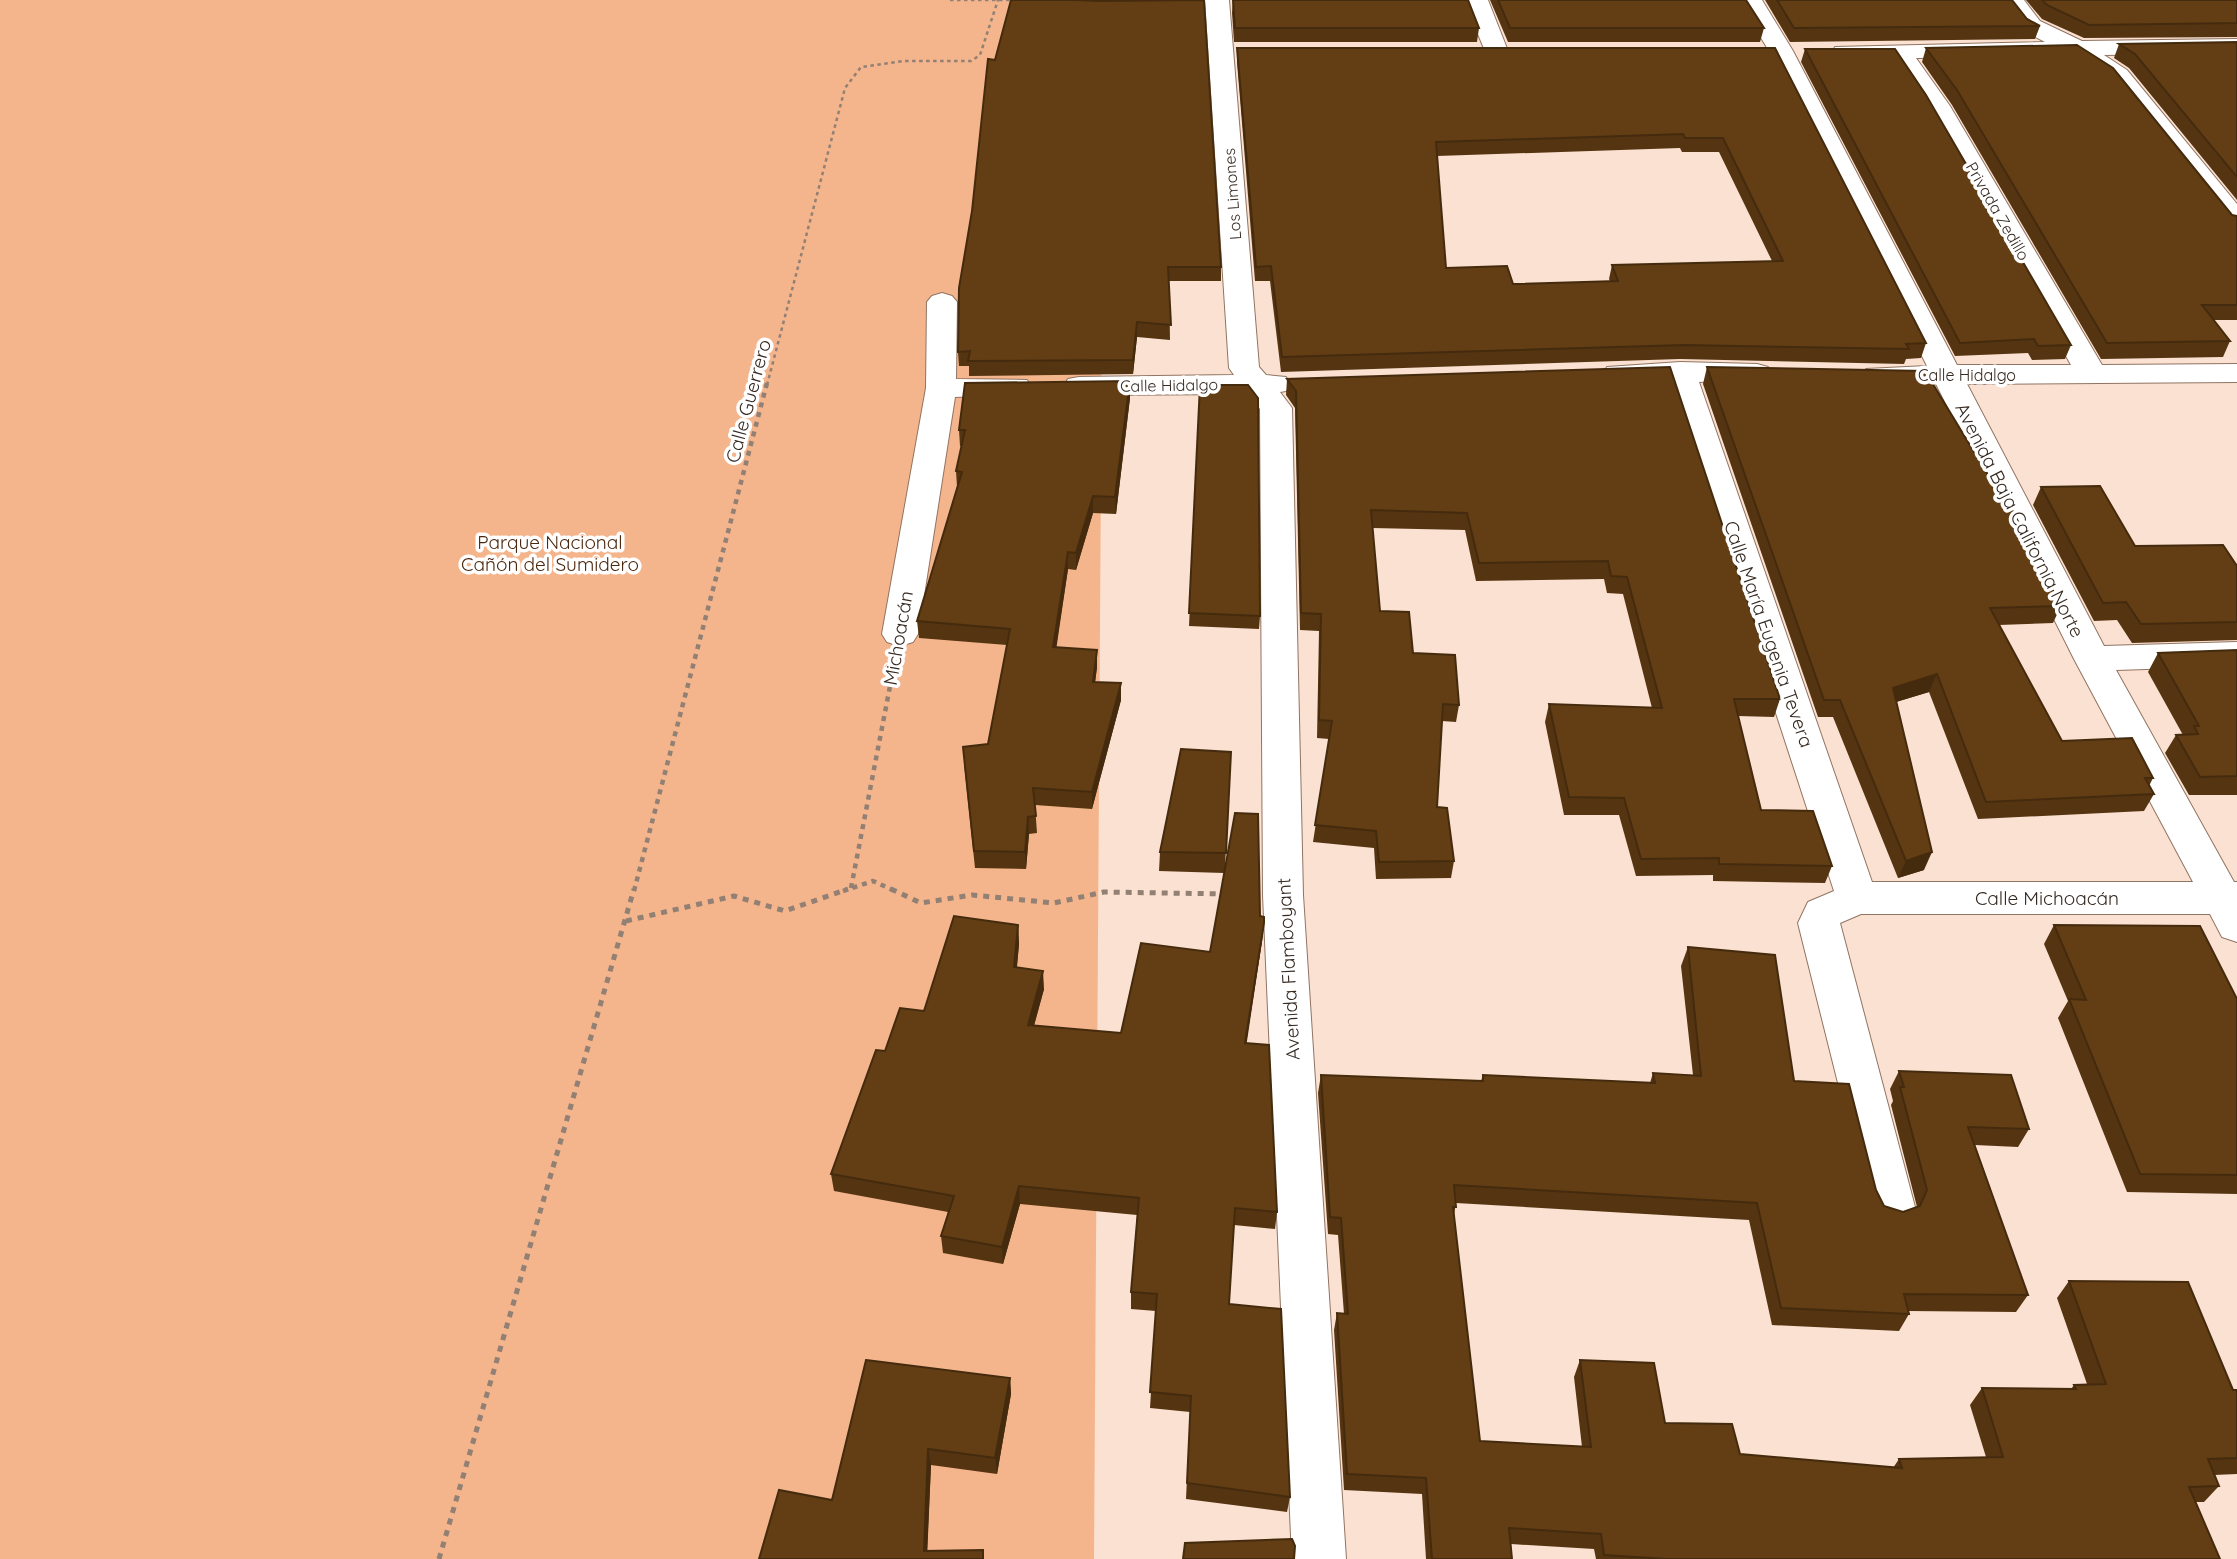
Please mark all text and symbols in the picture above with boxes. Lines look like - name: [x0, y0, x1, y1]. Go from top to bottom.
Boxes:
- street label: Los Limones: [1219, 147, 1245, 241]
- street label: Privada Zedillo: [1962, 158, 2034, 264]
- street label: Calle Guerrero: [720, 337, 776, 465]
- street label: Calle Hidalgo: [1918, 365, 2016, 385]
- street label: Calle Hidalgo: [1120, 374, 1218, 396]
- street label: Avenida Baja California Norte: [1950, 399, 2090, 641]
- street label: Calle María Eugenia Tevera: [1719, 518, 1819, 750]
- park label: Parque Nacional Cañón del Sumidero: [461, 530, 639, 576]
- street label: Michoacán: [878, 589, 918, 687]
- street label: Avenida Flamboyant: [1271, 877, 1305, 1061]
- street label: Calle Michoacán: [1975, 886, 2119, 910]

